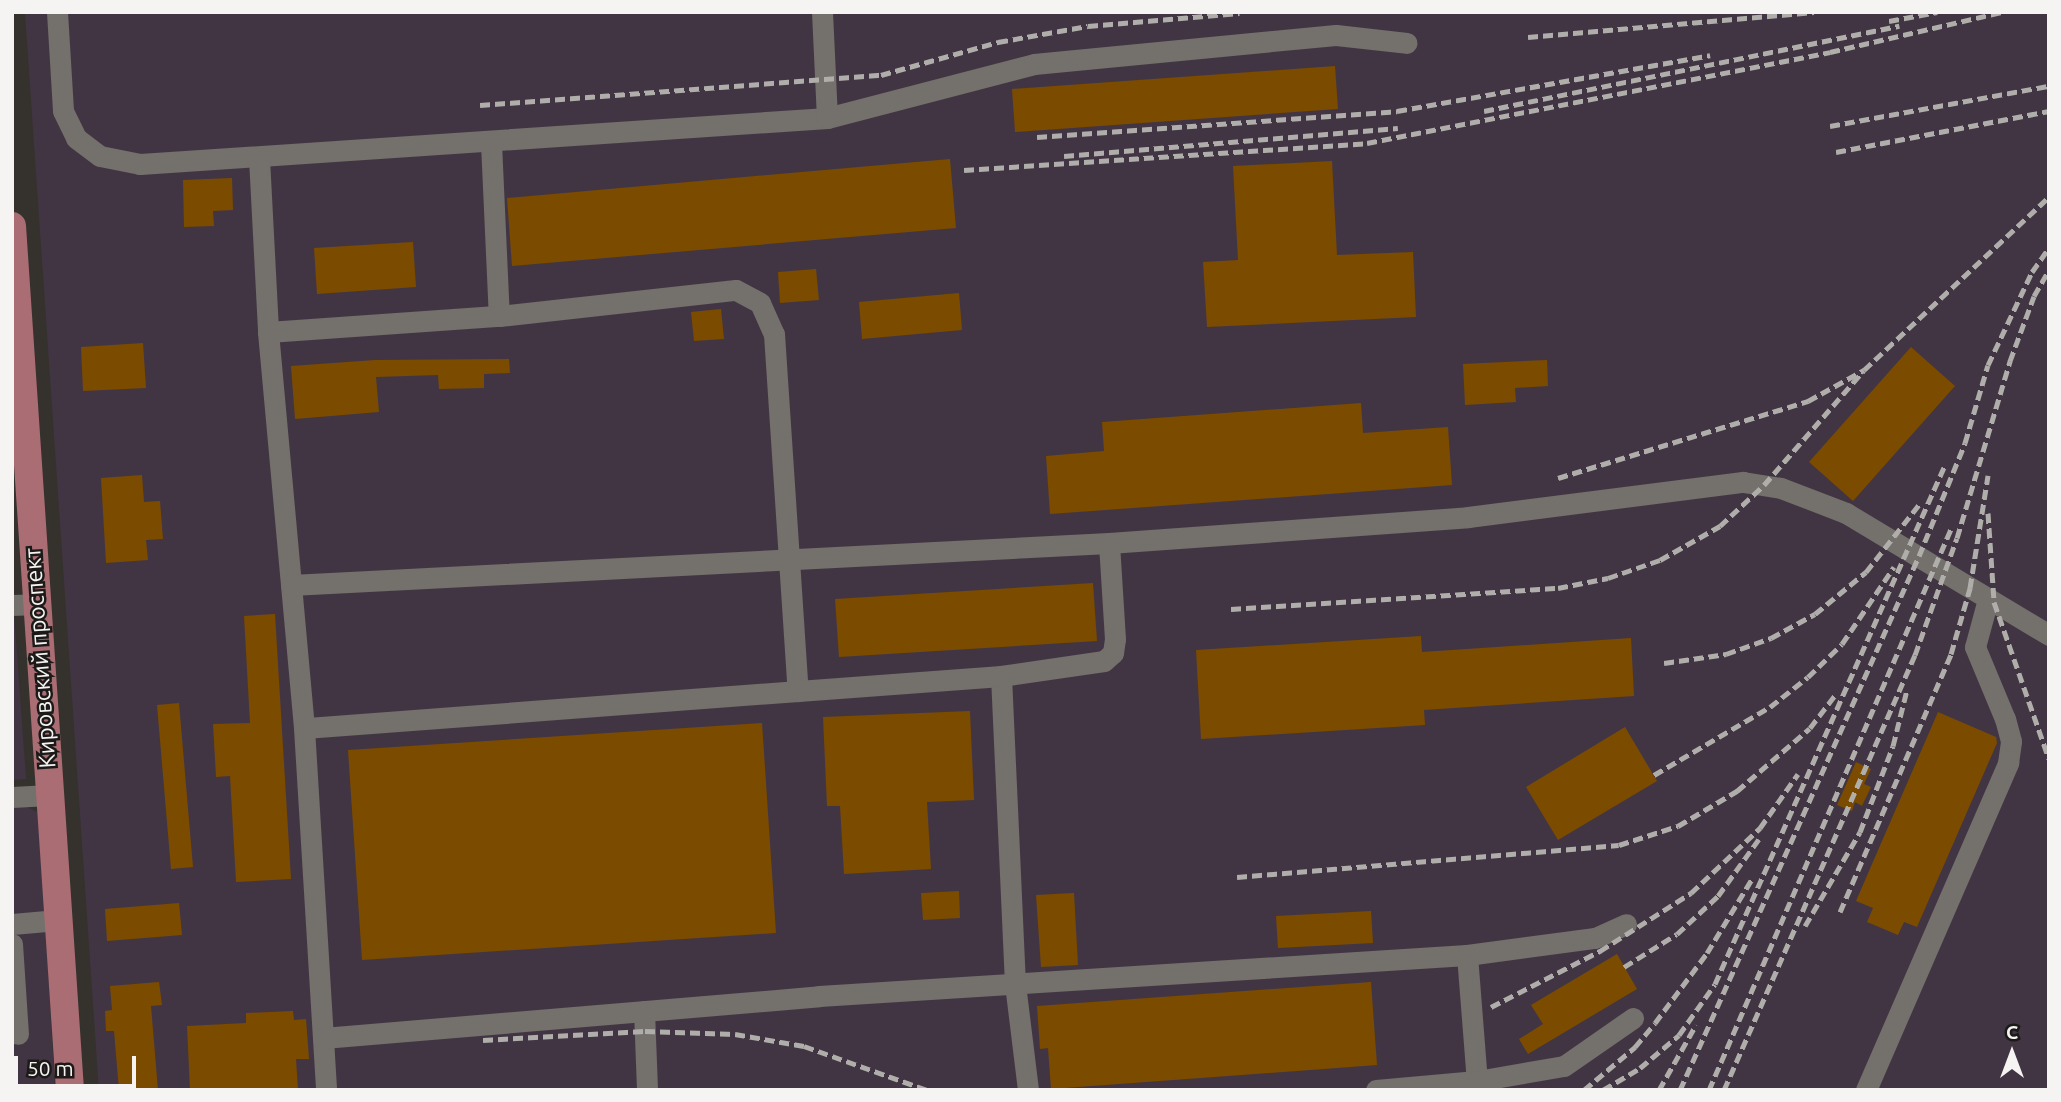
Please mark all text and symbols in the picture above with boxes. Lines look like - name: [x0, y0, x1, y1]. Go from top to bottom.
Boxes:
- street label: Кировский проспект: [19, 547, 61, 769]
- north arrow: [1977, 1018, 2047, 1088]
- text: С: [2006, 1021, 2018, 1043]
- scale bar: [18, 1042, 140, 1086]
- text: 50 m: [27, 1056, 74, 1080]

